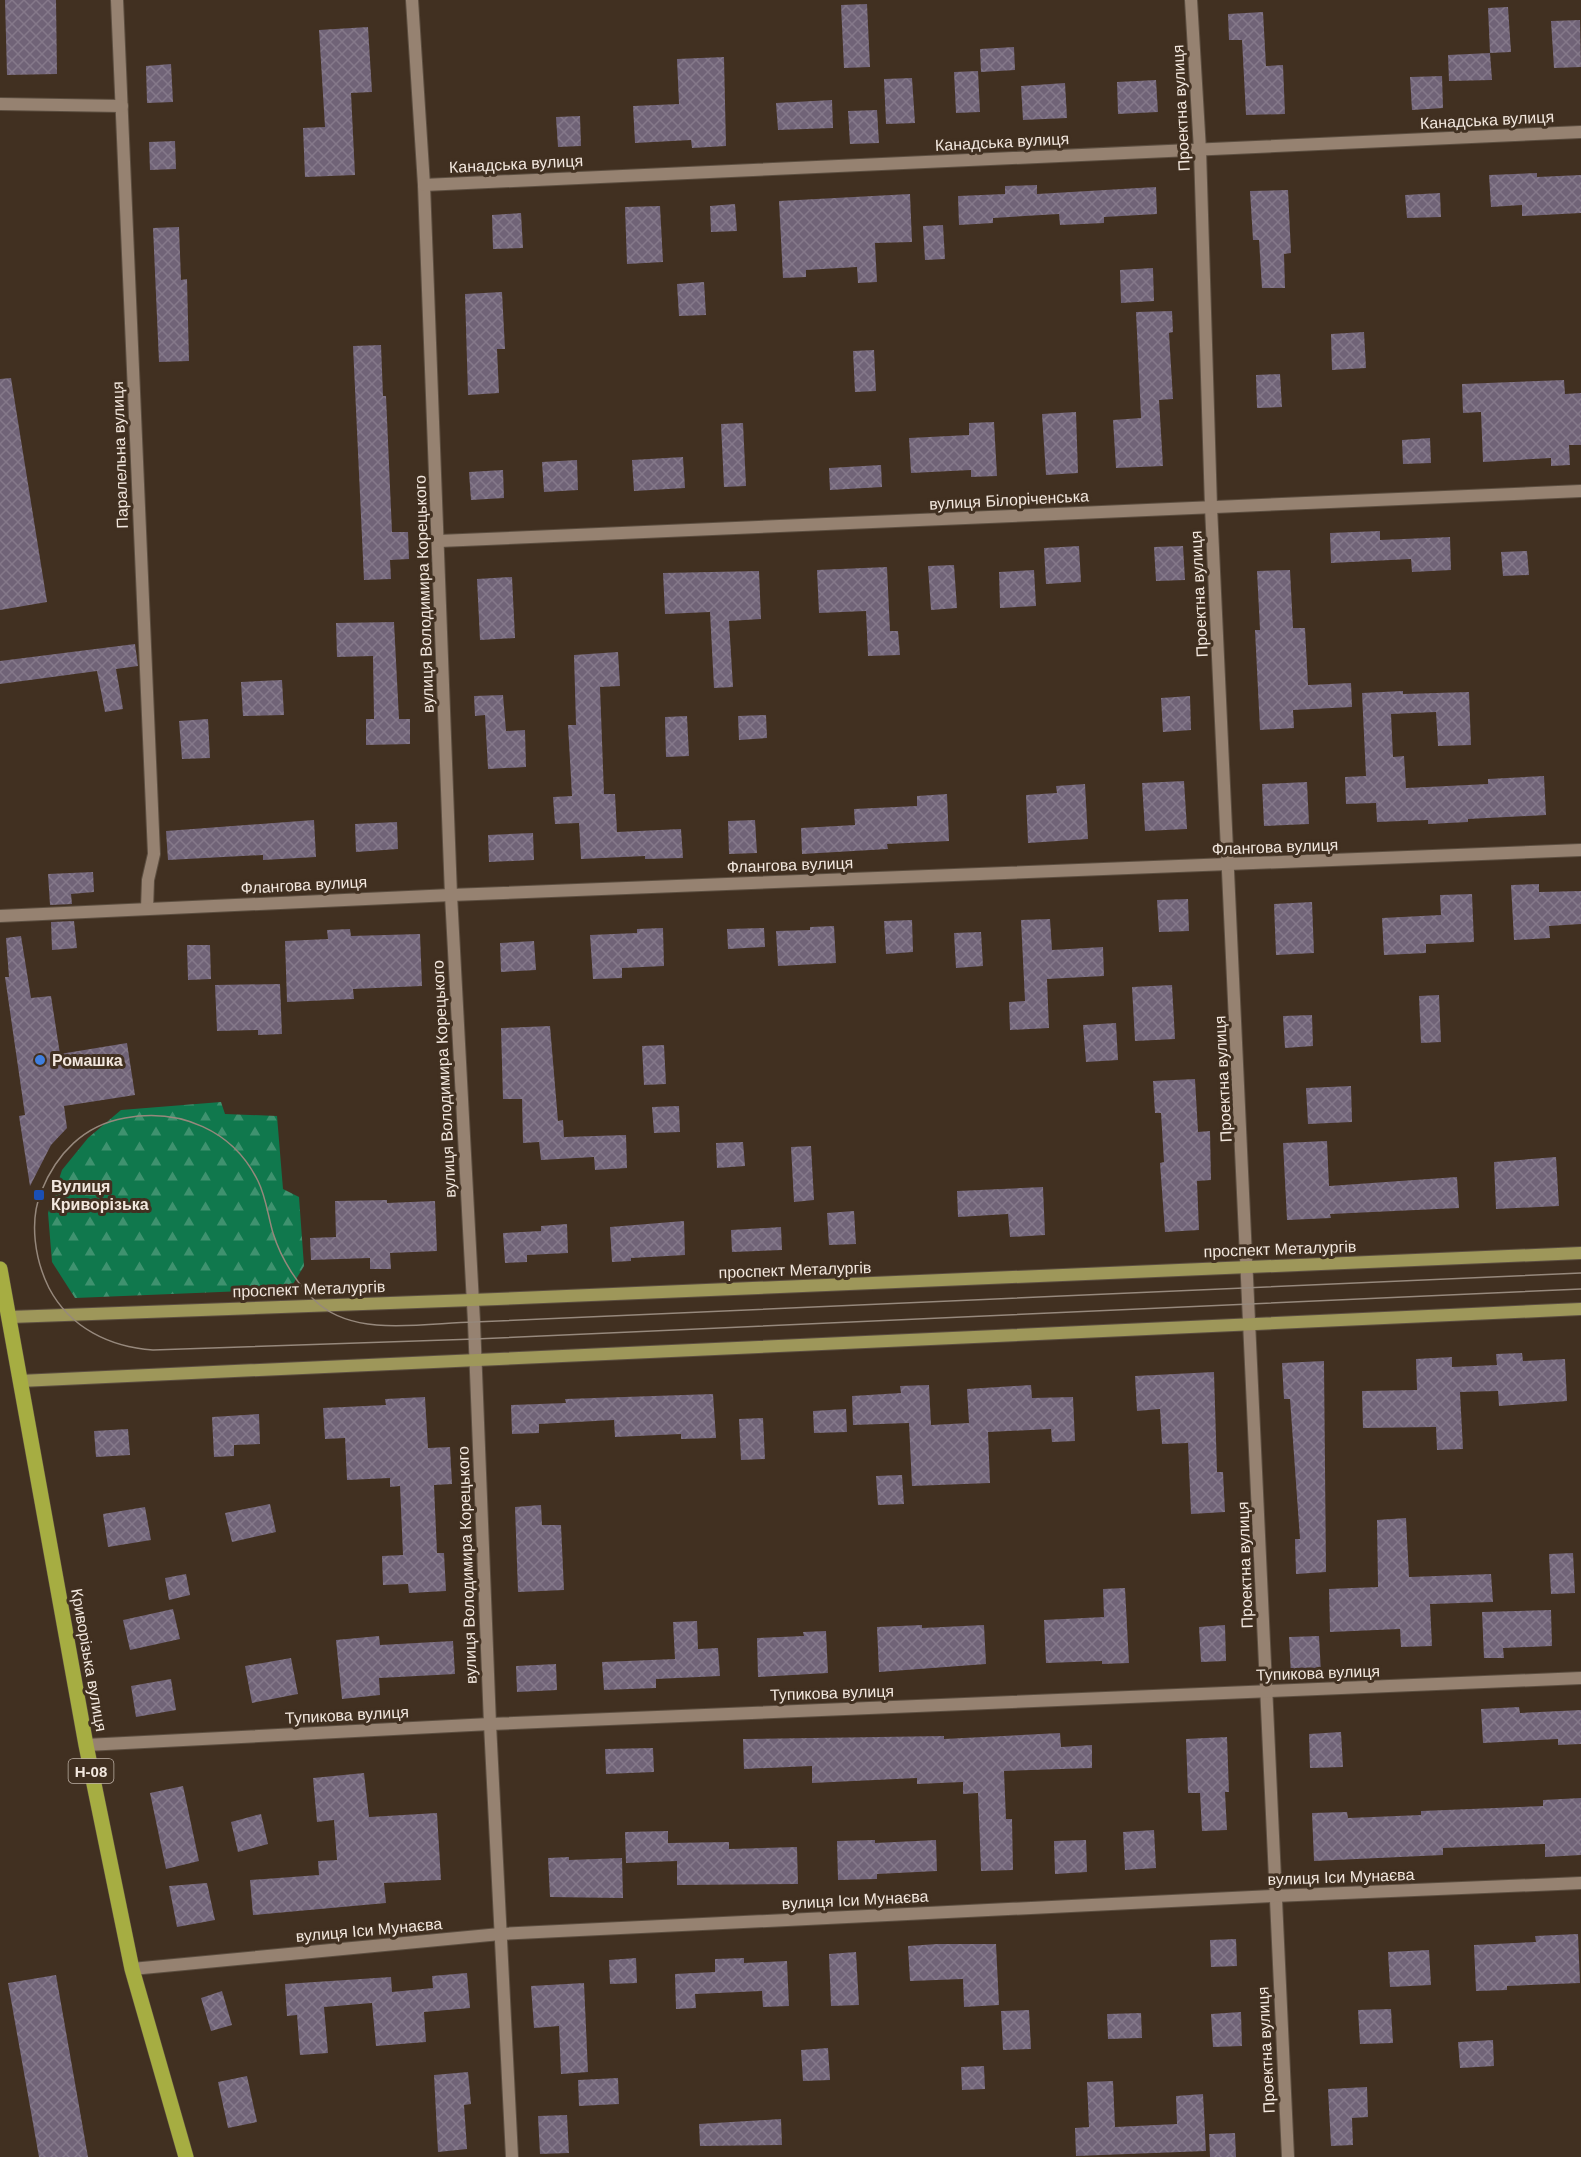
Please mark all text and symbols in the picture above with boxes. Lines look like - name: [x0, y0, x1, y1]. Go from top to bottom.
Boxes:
- street label: Проектна вулиця: [1169, 44, 1193, 172]
- street label: Канадська вулиця: [1420, 108, 1554, 132]
- street label: Канадська вулиця: [935, 130, 1069, 154]
- street label: Канадська вулиця: [449, 152, 583, 176]
- street label: Паралельна вулиця: [109, 381, 131, 529]
- street label: вулиця Володимира Корецького: [411, 475, 437, 713]
- street label: вулиця Білоріченська: [929, 487, 1089, 513]
- street label: Проектна вулиця: [1187, 530, 1211, 658]
- street label: Флангова вулиця: [1211, 836, 1339, 858]
- street label: Флангова вулиця: [726, 854, 854, 876]
- street label: Флангова вулиця: [240, 873, 368, 897]
- street label: вулиця Володимира Корецького: [429, 960, 459, 1198]
- street label: Проектна вулиця: [1211, 1015, 1235, 1143]
- place label: Ромашка: [52, 1052, 123, 1069]
- marker: Ромашка: [33, 1053, 47, 1067]
- place label: Вулиця Криворізька: [51, 1178, 149, 1213]
- marker: Вулиця Криворізька: [32, 1188, 46, 1202]
- street label: проспект Металургів: [1203, 1238, 1357, 1260]
- street label: проспект Металургів: [718, 1259, 872, 1281]
- street label: проспект Металургів: [232, 1278, 386, 1300]
- street label: вулиця Володимира Корецького: [454, 1446, 480, 1684]
- street label: Проектна вулиця: [1234, 1501, 1256, 1629]
- street label: Криворізька вулиця: [68, 1587, 110, 1733]
- street label: Тупикова вулиця: [1256, 1662, 1380, 1684]
- street label: Тупикова вулиця: [770, 1682, 894, 1704]
- street label: Тупикова вулиця: [285, 1703, 409, 1727]
- road number: Н-08: [68, 1759, 113, 1783]
- street label: вулиця Іси Мунаєва: [1267, 1866, 1415, 1888]
- street label: вулиця Іси Мунаєва: [781, 1888, 929, 1912]
- street label: вулиця Іси Мунаєва: [295, 1915, 443, 1945]
- street label: Проектна вулиця: [1254, 1986, 1278, 2114]

